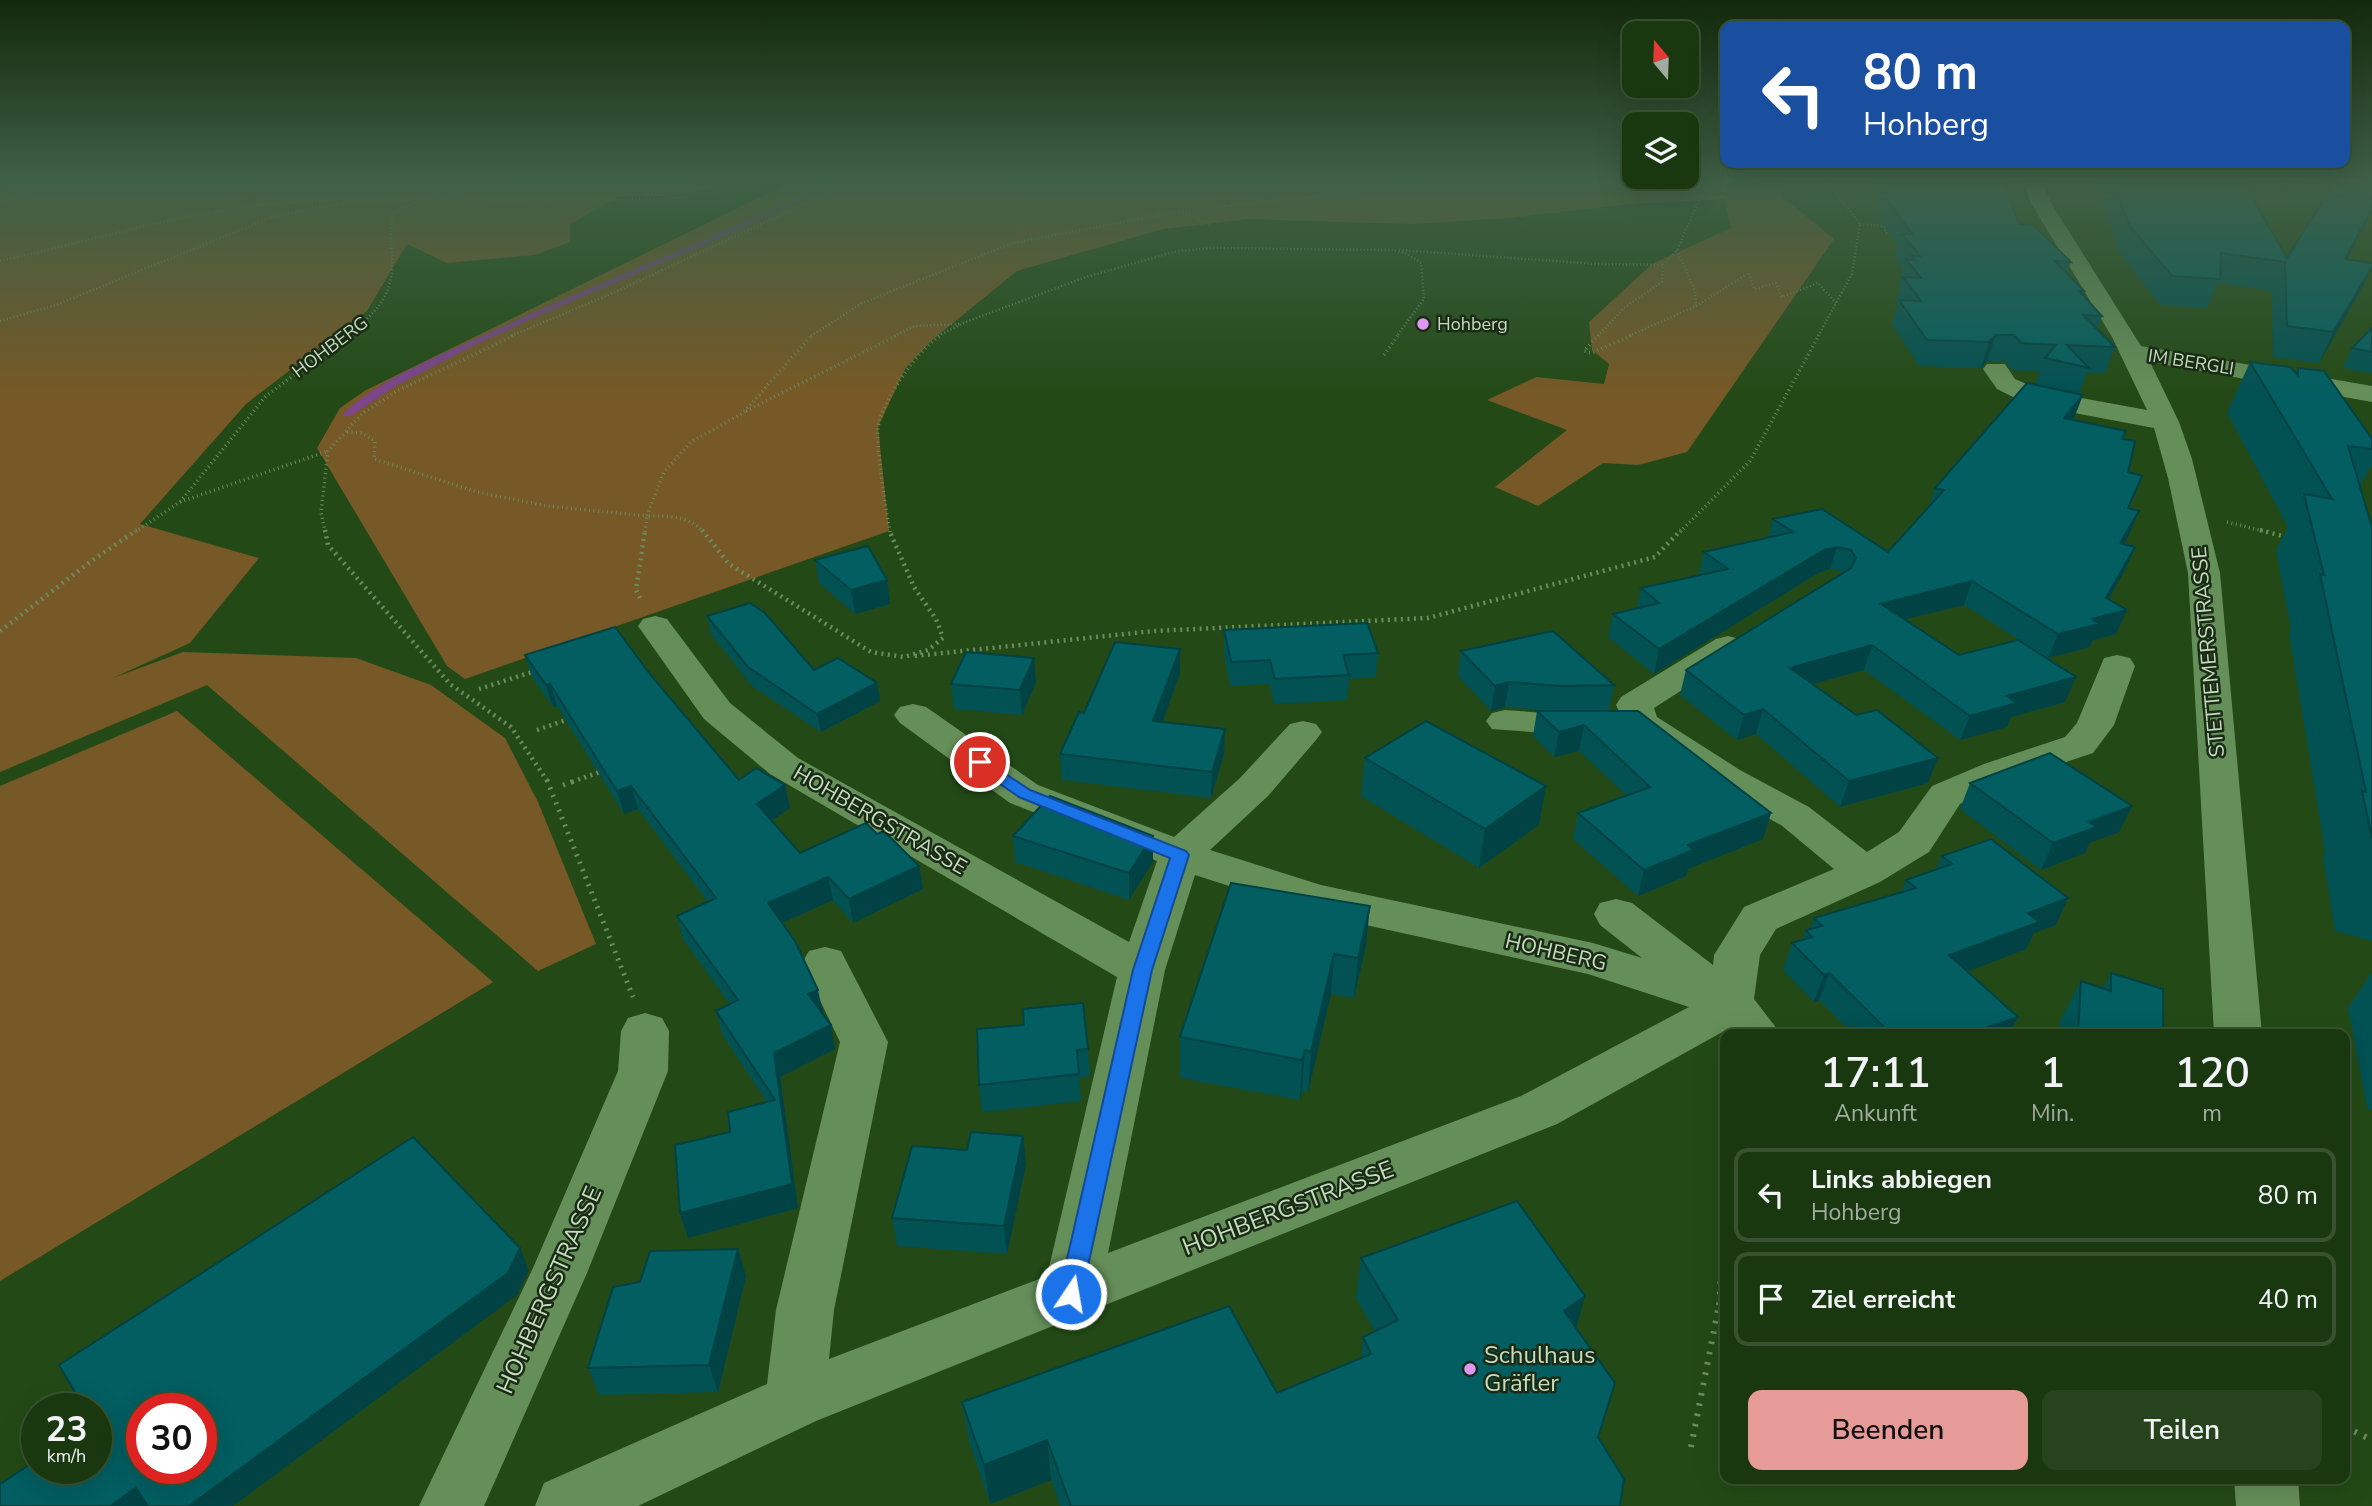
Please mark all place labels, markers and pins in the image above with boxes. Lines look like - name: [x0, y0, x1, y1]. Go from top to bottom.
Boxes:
- place label: Hohberg: [1437, 312, 1508, 336]
- marker: Hohberg: [1415, 316, 1431, 332]
- pin: [950, 732, 1010, 792]
- place label: Schulhaus Gräfler: [1484, 1339, 1595, 1399]
- marker: Schulhaus Gräfler: [1462, 1361, 1478, 1377]

